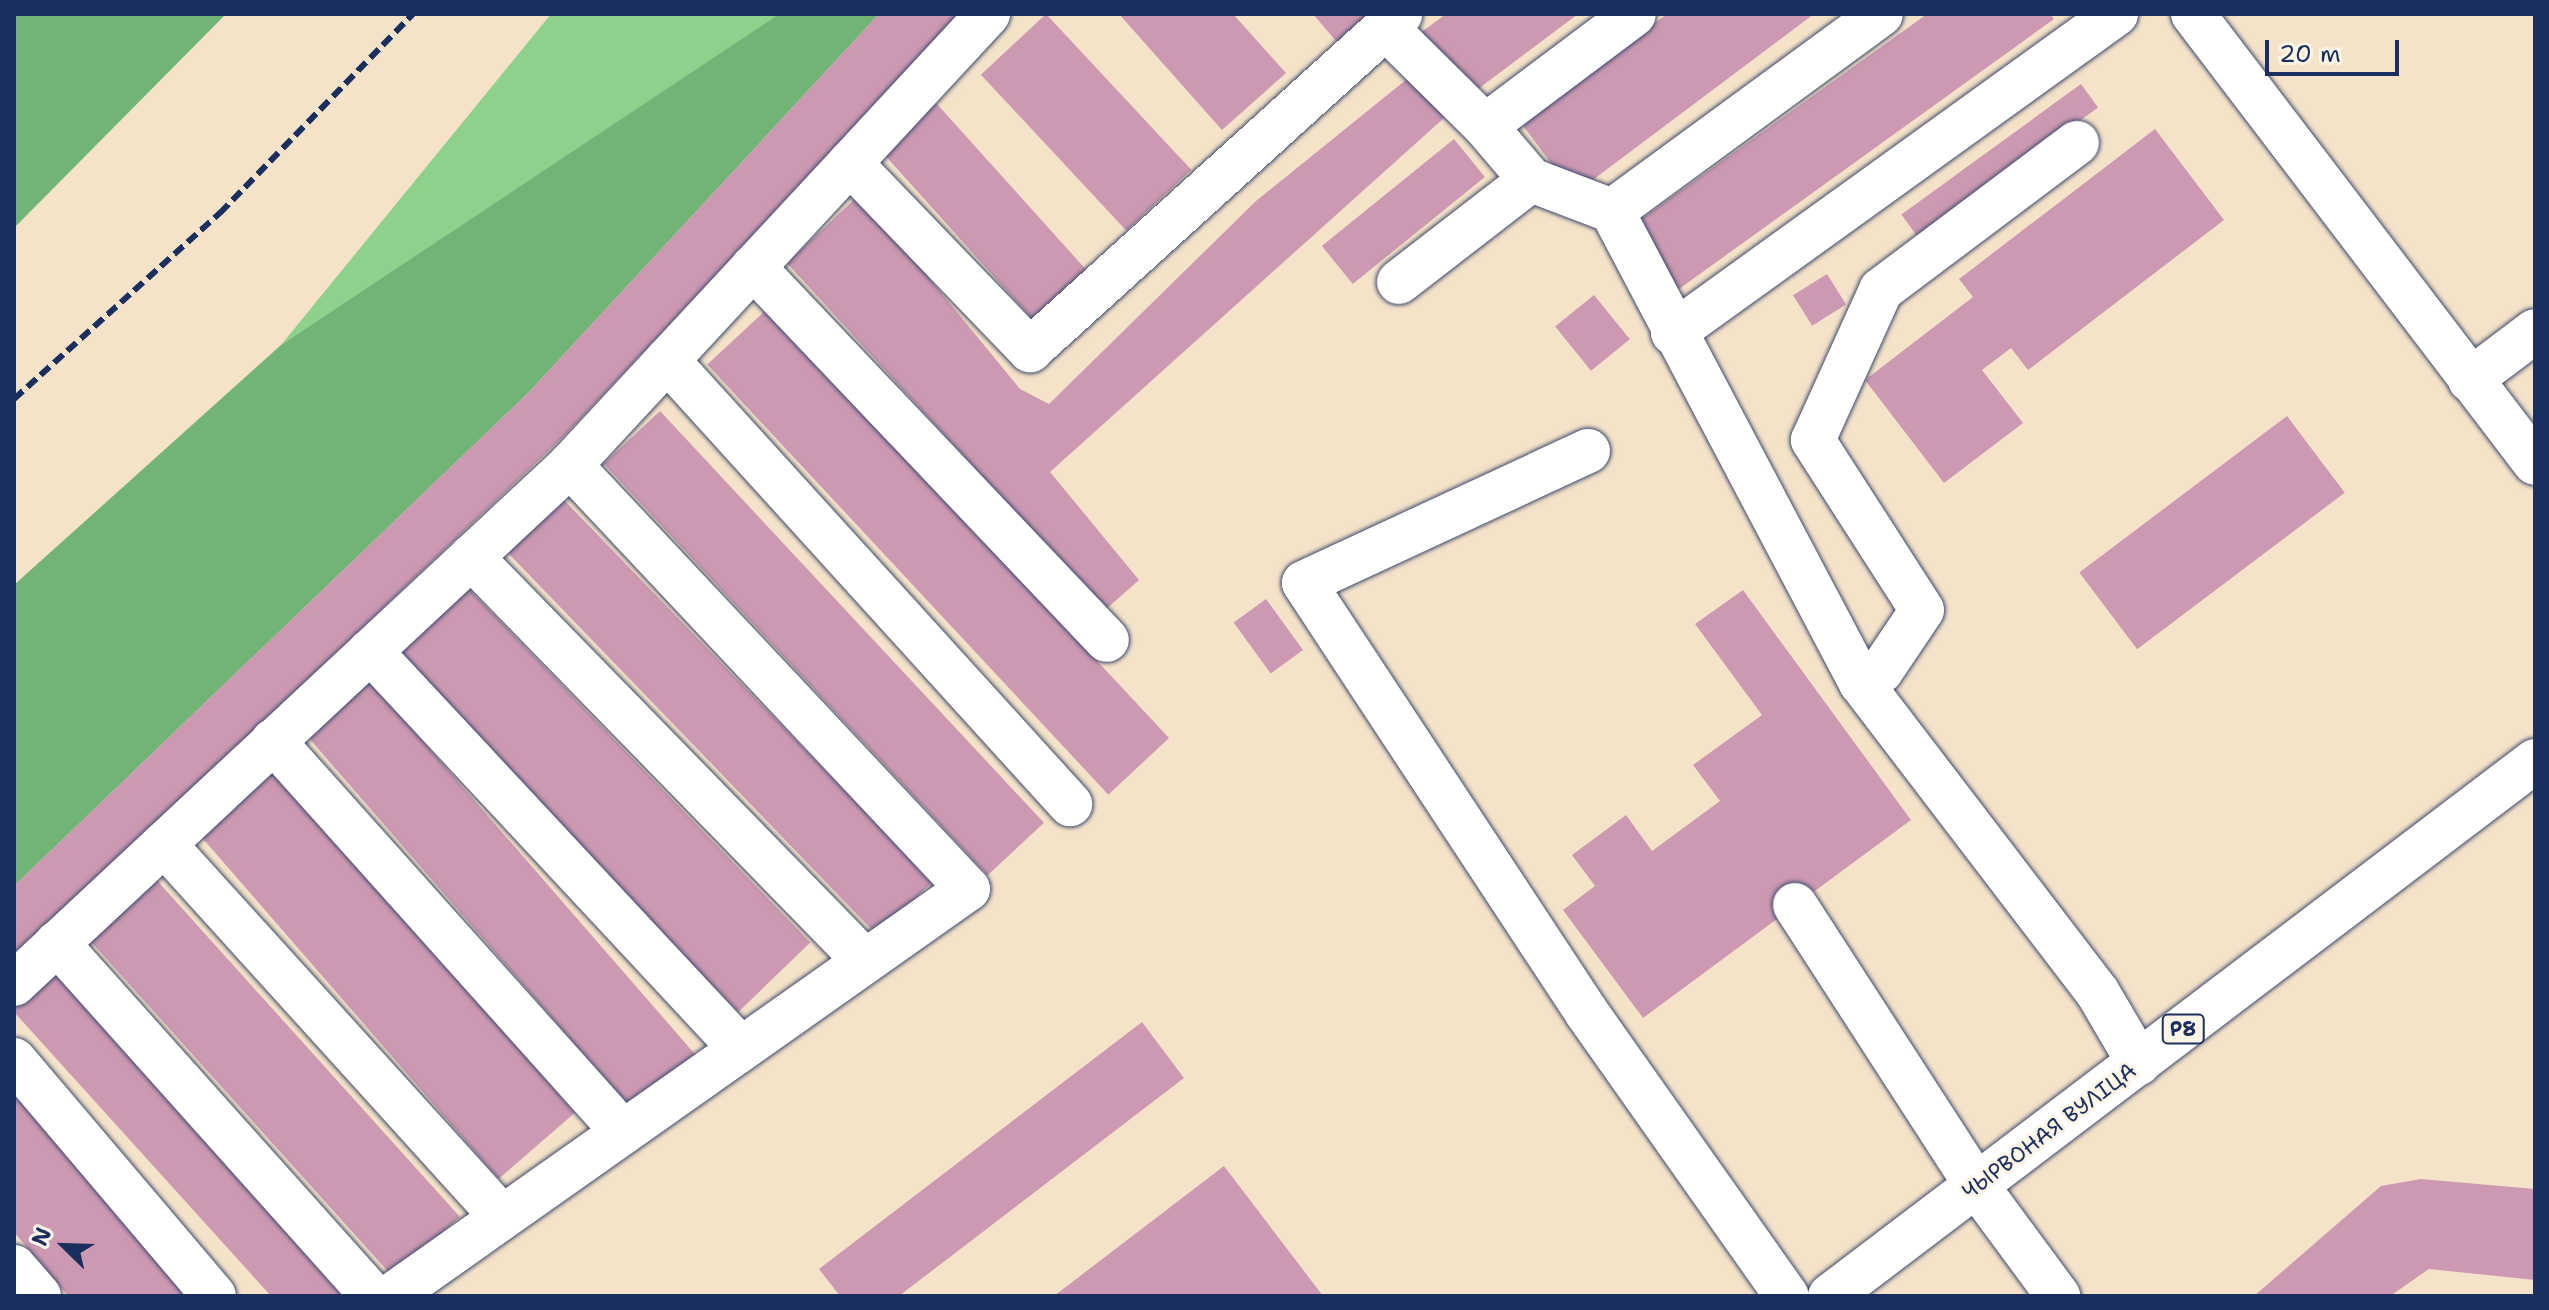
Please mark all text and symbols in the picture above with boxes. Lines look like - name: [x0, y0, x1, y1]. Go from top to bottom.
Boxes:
- scale bar: [2269, 24, 2403, 74]
- text: 20 m: [2279, 38, 2341, 70]
- road number: Р8: [2161, 1013, 2205, 1045]
- street label: ЧЫРВОНАЯ ВУЛІЦА: [1957, 1057, 2141, 1205]
- north arrow: [24, 1206, 104, 1286]
- text: N: [25, 1223, 58, 1250]

